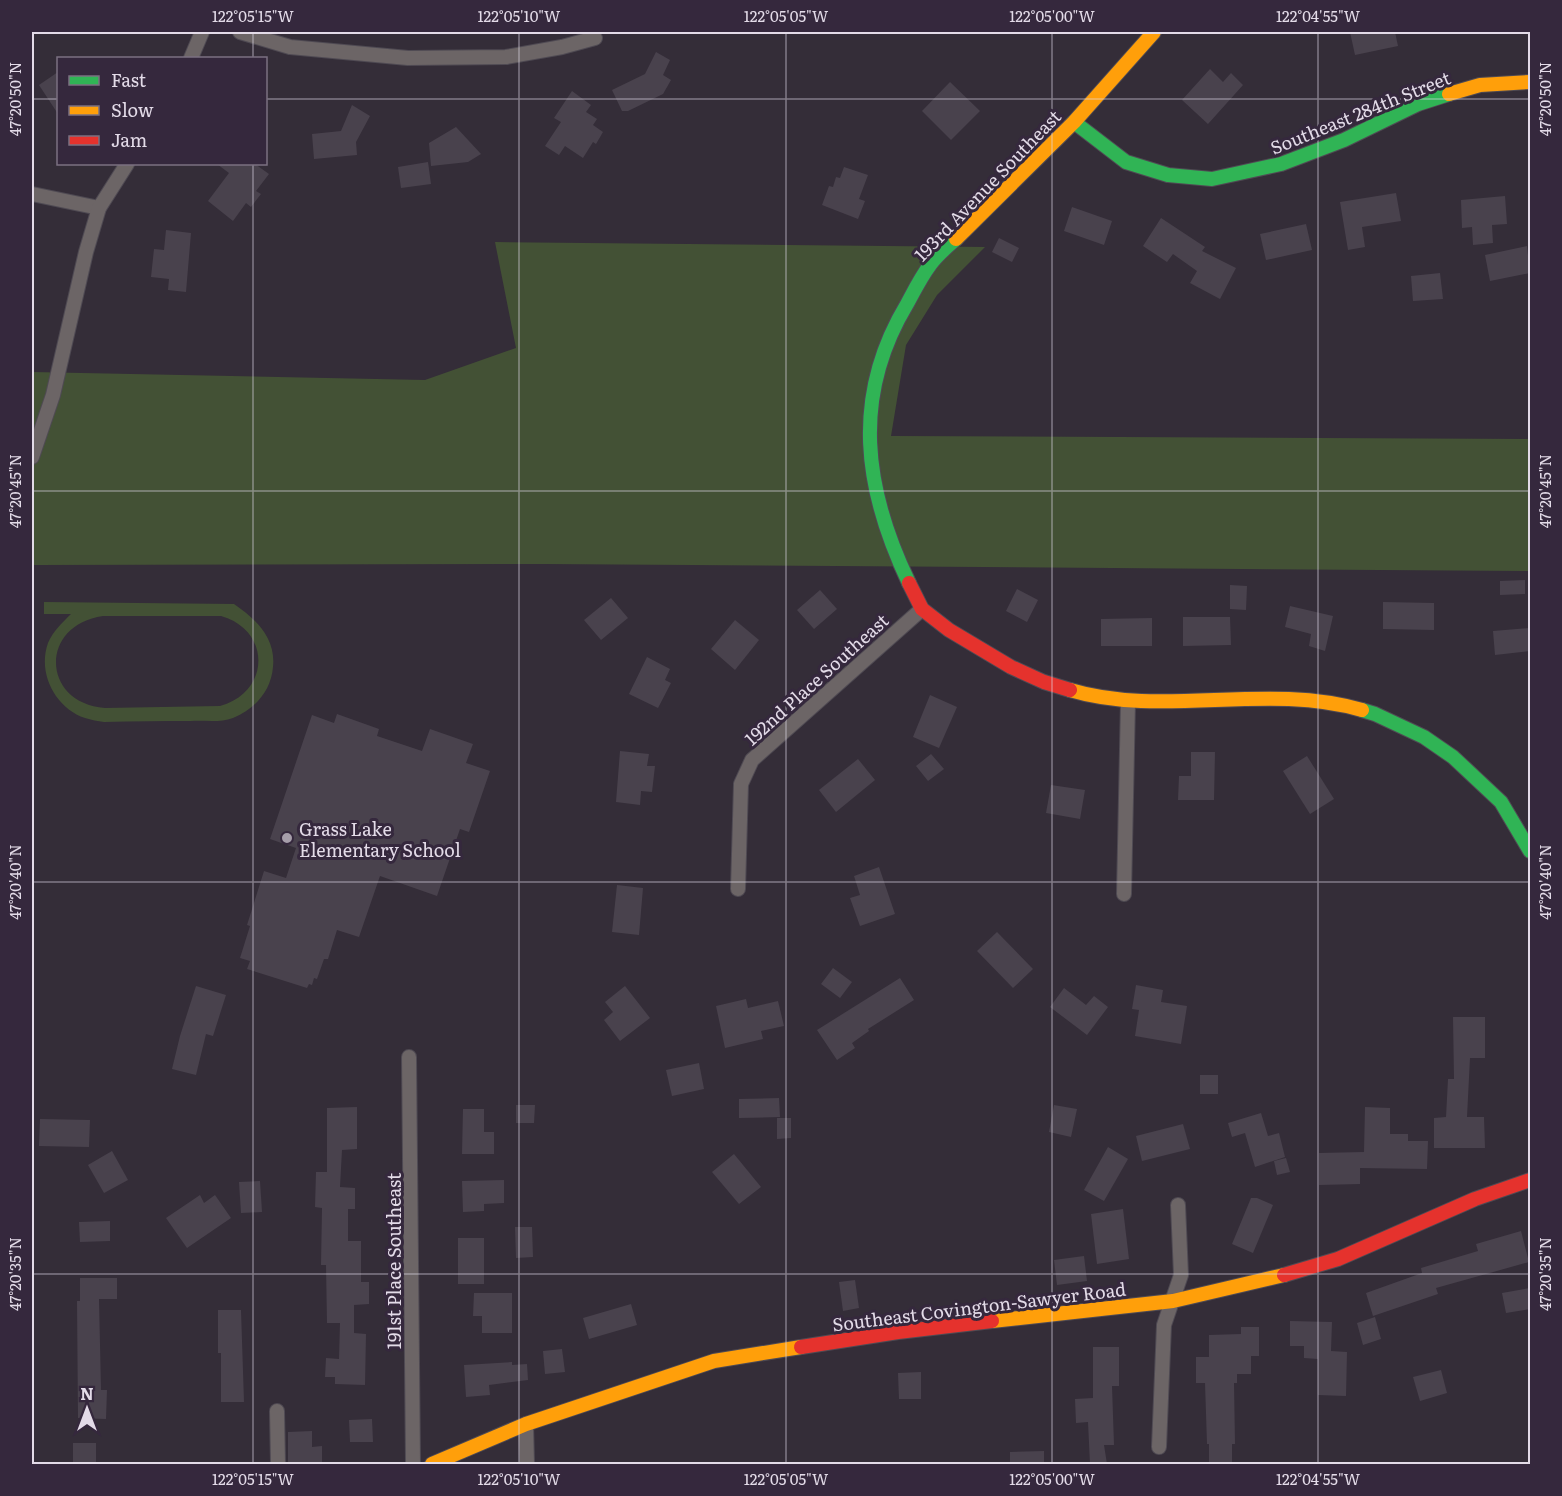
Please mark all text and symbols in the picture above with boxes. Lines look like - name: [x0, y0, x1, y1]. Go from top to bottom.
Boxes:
- text: 122°05'15"W: [212, 4, 295, 27]
- text: 122°05'10"W: [477, 4, 561, 27]
- text: 122°05'05"W: [744, 4, 829, 27]
- text: 122°05'00"W: [1009, 4, 1095, 27]
- text: 122°04'55"W: [1276, 4, 1361, 27]
- legend: [57, 57, 267, 165]
- text: 47°20'50"N: [3, 62, 26, 136]
- text: 47°20'50"N: [1533, 62, 1556, 136]
- street label: Southeast 284th Street: [1266, 63, 1455, 161]
- text: Fast: [111, 66, 147, 93]
- text: Slow: [111, 96, 154, 123]
- street label: 193rd Avenue Southeast: [907, 103, 1067, 267]
- text: Jam: [111, 126, 147, 153]
- text: 47°20'45"N: [3, 454, 26, 528]
- text: 47°20'45"N: [1533, 454, 1556, 528]
- street label: 192nd Place Southeast: [738, 606, 895, 751]
- place label: Grass Lake Elementary School: [299, 815, 461, 863]
- marker: Grass Lake Elementary School: [280, 831, 294, 845]
- text: 47°20'40"N: [3, 844, 26, 920]
- text: 47°20'40"N: [1533, 844, 1556, 920]
- street label: 191st Place Southeast: [380, 1172, 407, 1349]
- text: 47°20'35"N: [3, 1237, 26, 1311]
- text: 47°20'35"N: [1533, 1237, 1556, 1311]
- street label: Southeast Covington-Sawyer Road: [831, 1275, 1127, 1337]
- north arrow: [57, 1379, 117, 1439]
- text: N: [80, 1381, 94, 1405]
- text: 122°05'15"W: [212, 1467, 295, 1490]
- text: 122°05'10"W: [477, 1467, 561, 1490]
- text: 122°05'05"W: [744, 1467, 829, 1490]
- text: 122°05'00"W: [1009, 1467, 1095, 1490]
- text: 122°04'55"W: [1276, 1467, 1361, 1490]

